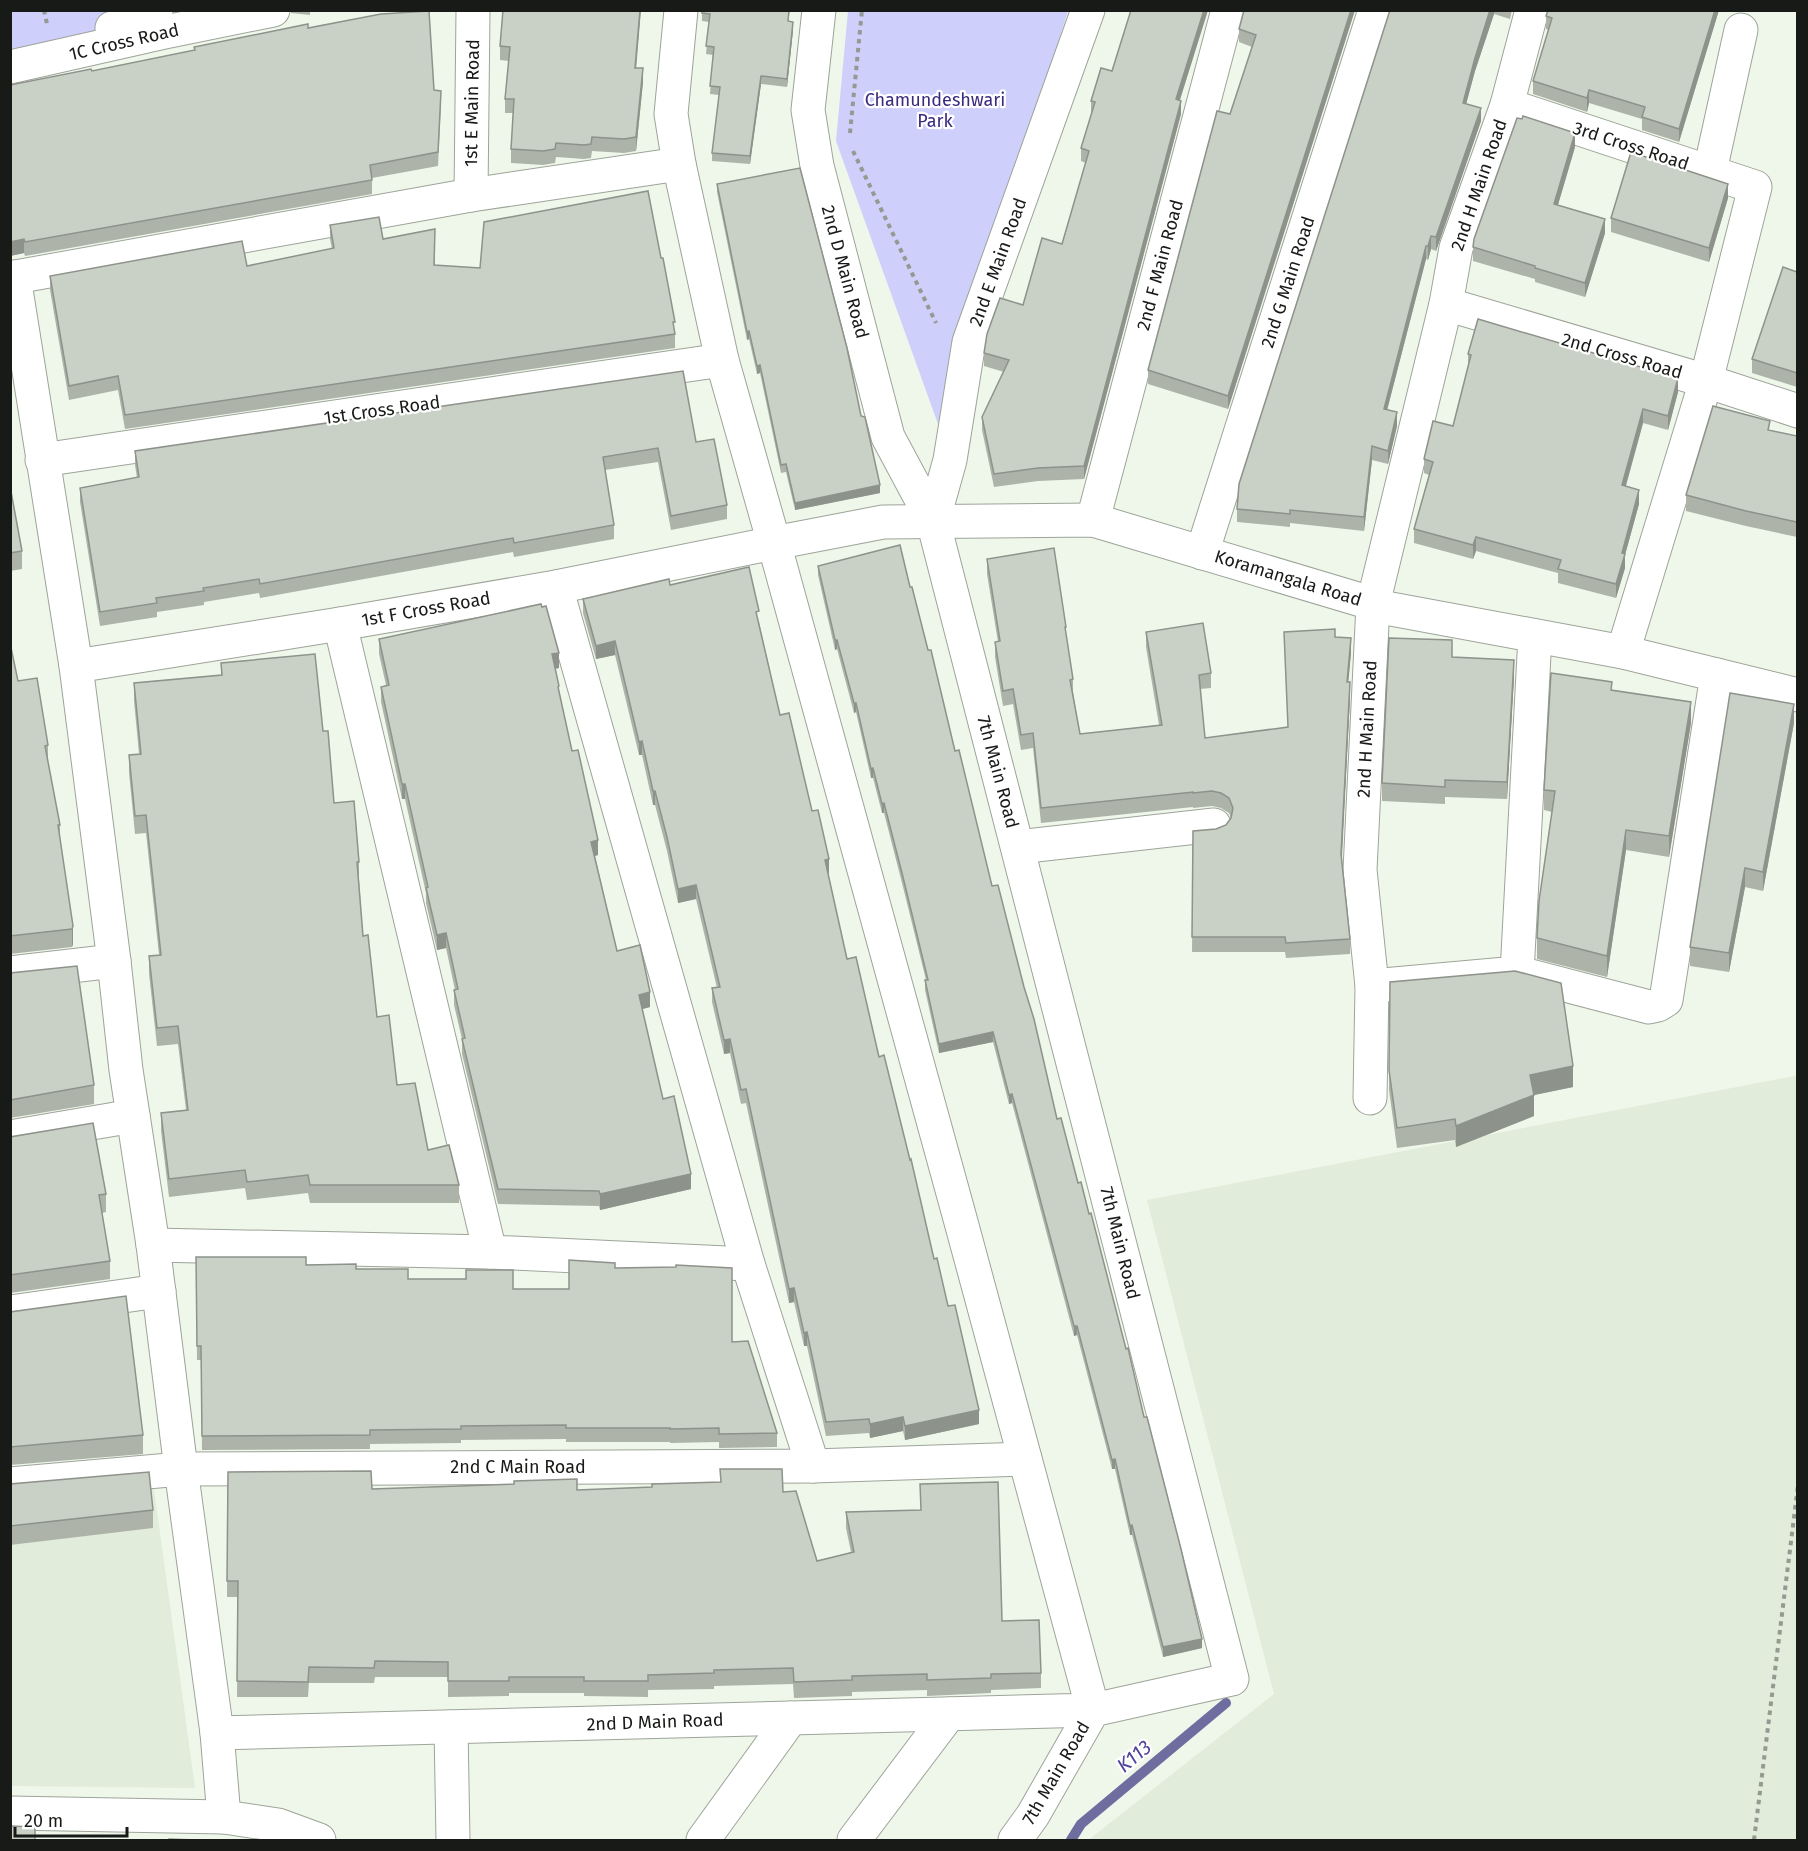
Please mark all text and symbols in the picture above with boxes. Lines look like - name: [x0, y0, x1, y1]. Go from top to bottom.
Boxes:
- street label: 1C Cross Road: [67, 19, 181, 65]
- street label: 1st E Main Road: [460, 39, 484, 167]
- park label: Chamundeshwari Park: [865, 89, 1005, 132]
- street label: 2nd H Main Road: [1446, 116, 1512, 254]
- street label: 3rd Cross Road: [1570, 117, 1692, 175]
- street label: 2nd E Main Road: [965, 195, 1031, 329]
- street label: 2nd F Main Road: [1132, 197, 1188, 333]
- street label: 2nd D Main Road: [817, 203, 873, 341]
- street label: 2nd G Main Road: [1256, 214, 1320, 350]
- street label: 2nd Cross Road: [1559, 328, 1685, 384]
- street label: 1st Cross Road: [322, 391, 442, 429]
- street label: Koramangala Road: [1212, 545, 1364, 611]
- street label: 1st F Cross Road: [360, 587, 492, 631]
- street label: 2nd H Main Road: [1352, 660, 1382, 798]
- street label: 7th Main Road: [972, 713, 1024, 831]
- street label: 7th Main Road: [1095, 1184, 1145, 1302]
- street label: 2nd C Main Road: [450, 1456, 586, 1478]
- street label: 2nd D Main Road: [586, 1709, 724, 1735]
- street label: 7th Main Road: [1018, 1717, 1094, 1829]
- water label: K113: [1112, 1735, 1156, 1777]
- scale bar: [15, 1800, 128, 1838]
- text: 20 m: [24, 1810, 63, 1832]

